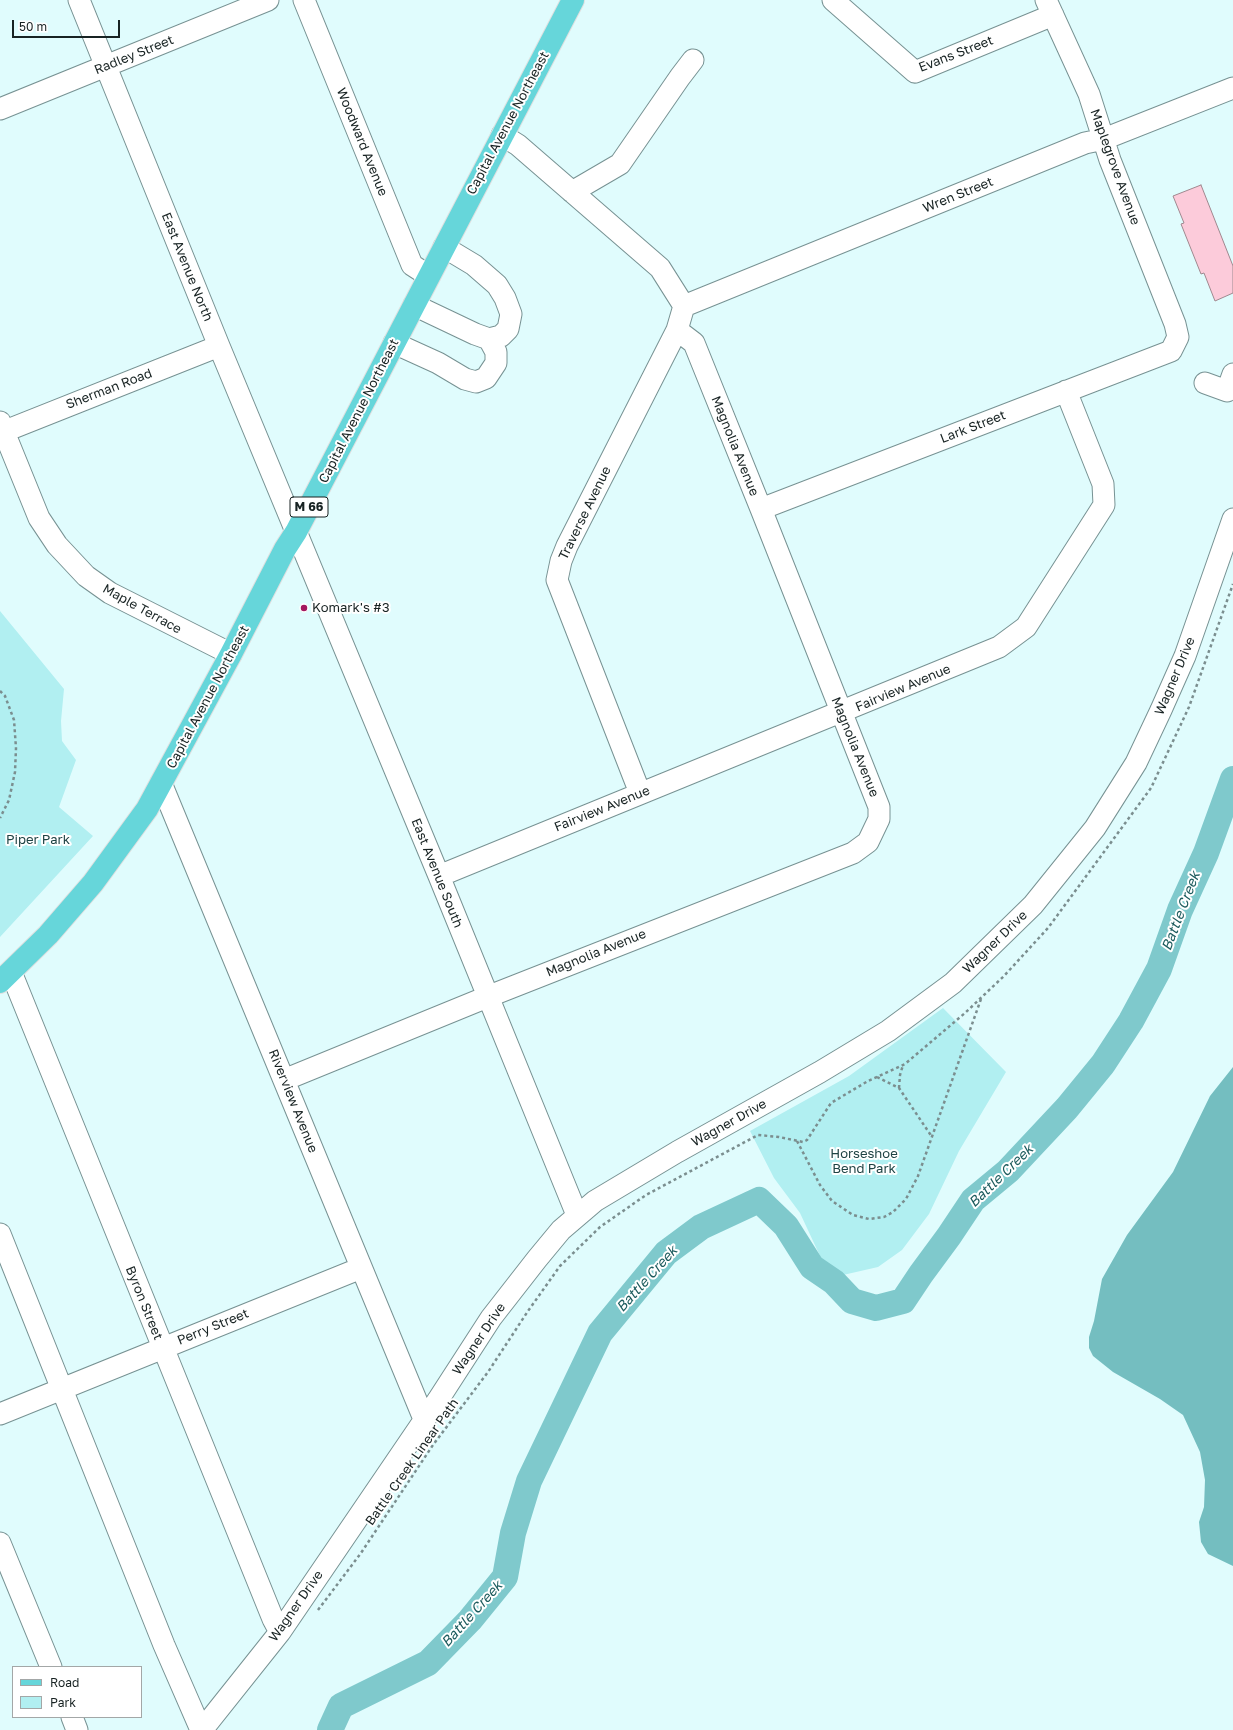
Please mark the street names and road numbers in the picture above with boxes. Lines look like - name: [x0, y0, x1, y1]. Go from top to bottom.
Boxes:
- street label: Radley Street: [92, 32, 176, 78]
- street label: Evans Street: [916, 33, 996, 75]
- street label: Capital Avenue Northeast: [464, 49, 552, 197]
- street label: Woodward Avenue: [333, 86, 391, 198]
- street label: Maplegrove Avenue: [1087, 107, 1143, 227]
- street label: Wren Street: [921, 174, 995, 216]
- street label: East Avenue North: [158, 210, 216, 324]
- street label: Capital Avenue Northeast: [316, 336, 402, 486]
- street label: Sherman Road: [64, 365, 154, 413]
- street label: Magnolia Avenue: [708, 394, 762, 498]
- street label: Lark Street: [938, 407, 1008, 447]
- street label: Traverse Avenue: [556, 464, 614, 562]
- road number: M 66: [290, 497, 328, 517]
- street label: Maple Terrace: [100, 581, 184, 637]
- street label: Capital Avenue Northeast: [164, 623, 252, 771]
- street label: Wagner Drive: [1152, 635, 1198, 717]
- street label: Fairview Avenue: [853, 661, 953, 715]
- street label: Magnolia Avenue: [828, 695, 882, 799]
- street label: Fairview Avenue: [552, 783, 652, 835]
- street label: East Avenue South: [408, 816, 466, 930]
- street label: Wagner Drive: [960, 907, 1030, 977]
- street label: Magnolia Avenue: [544, 926, 648, 980]
- street label: Riverview Avenue: [265, 1047, 321, 1155]
- street label: Wagner Drive: [689, 1096, 769, 1150]
- street label: Byron Street: [122, 1264, 166, 1342]
- street label: Wagner Drive: [449, 1300, 509, 1378]
- street label: Perry Street: [175, 1306, 251, 1348]
- street label: Battle Creek Linear Path: [362, 1396, 462, 1528]
- street label: Wagner Drive: [266, 1567, 326, 1645]

